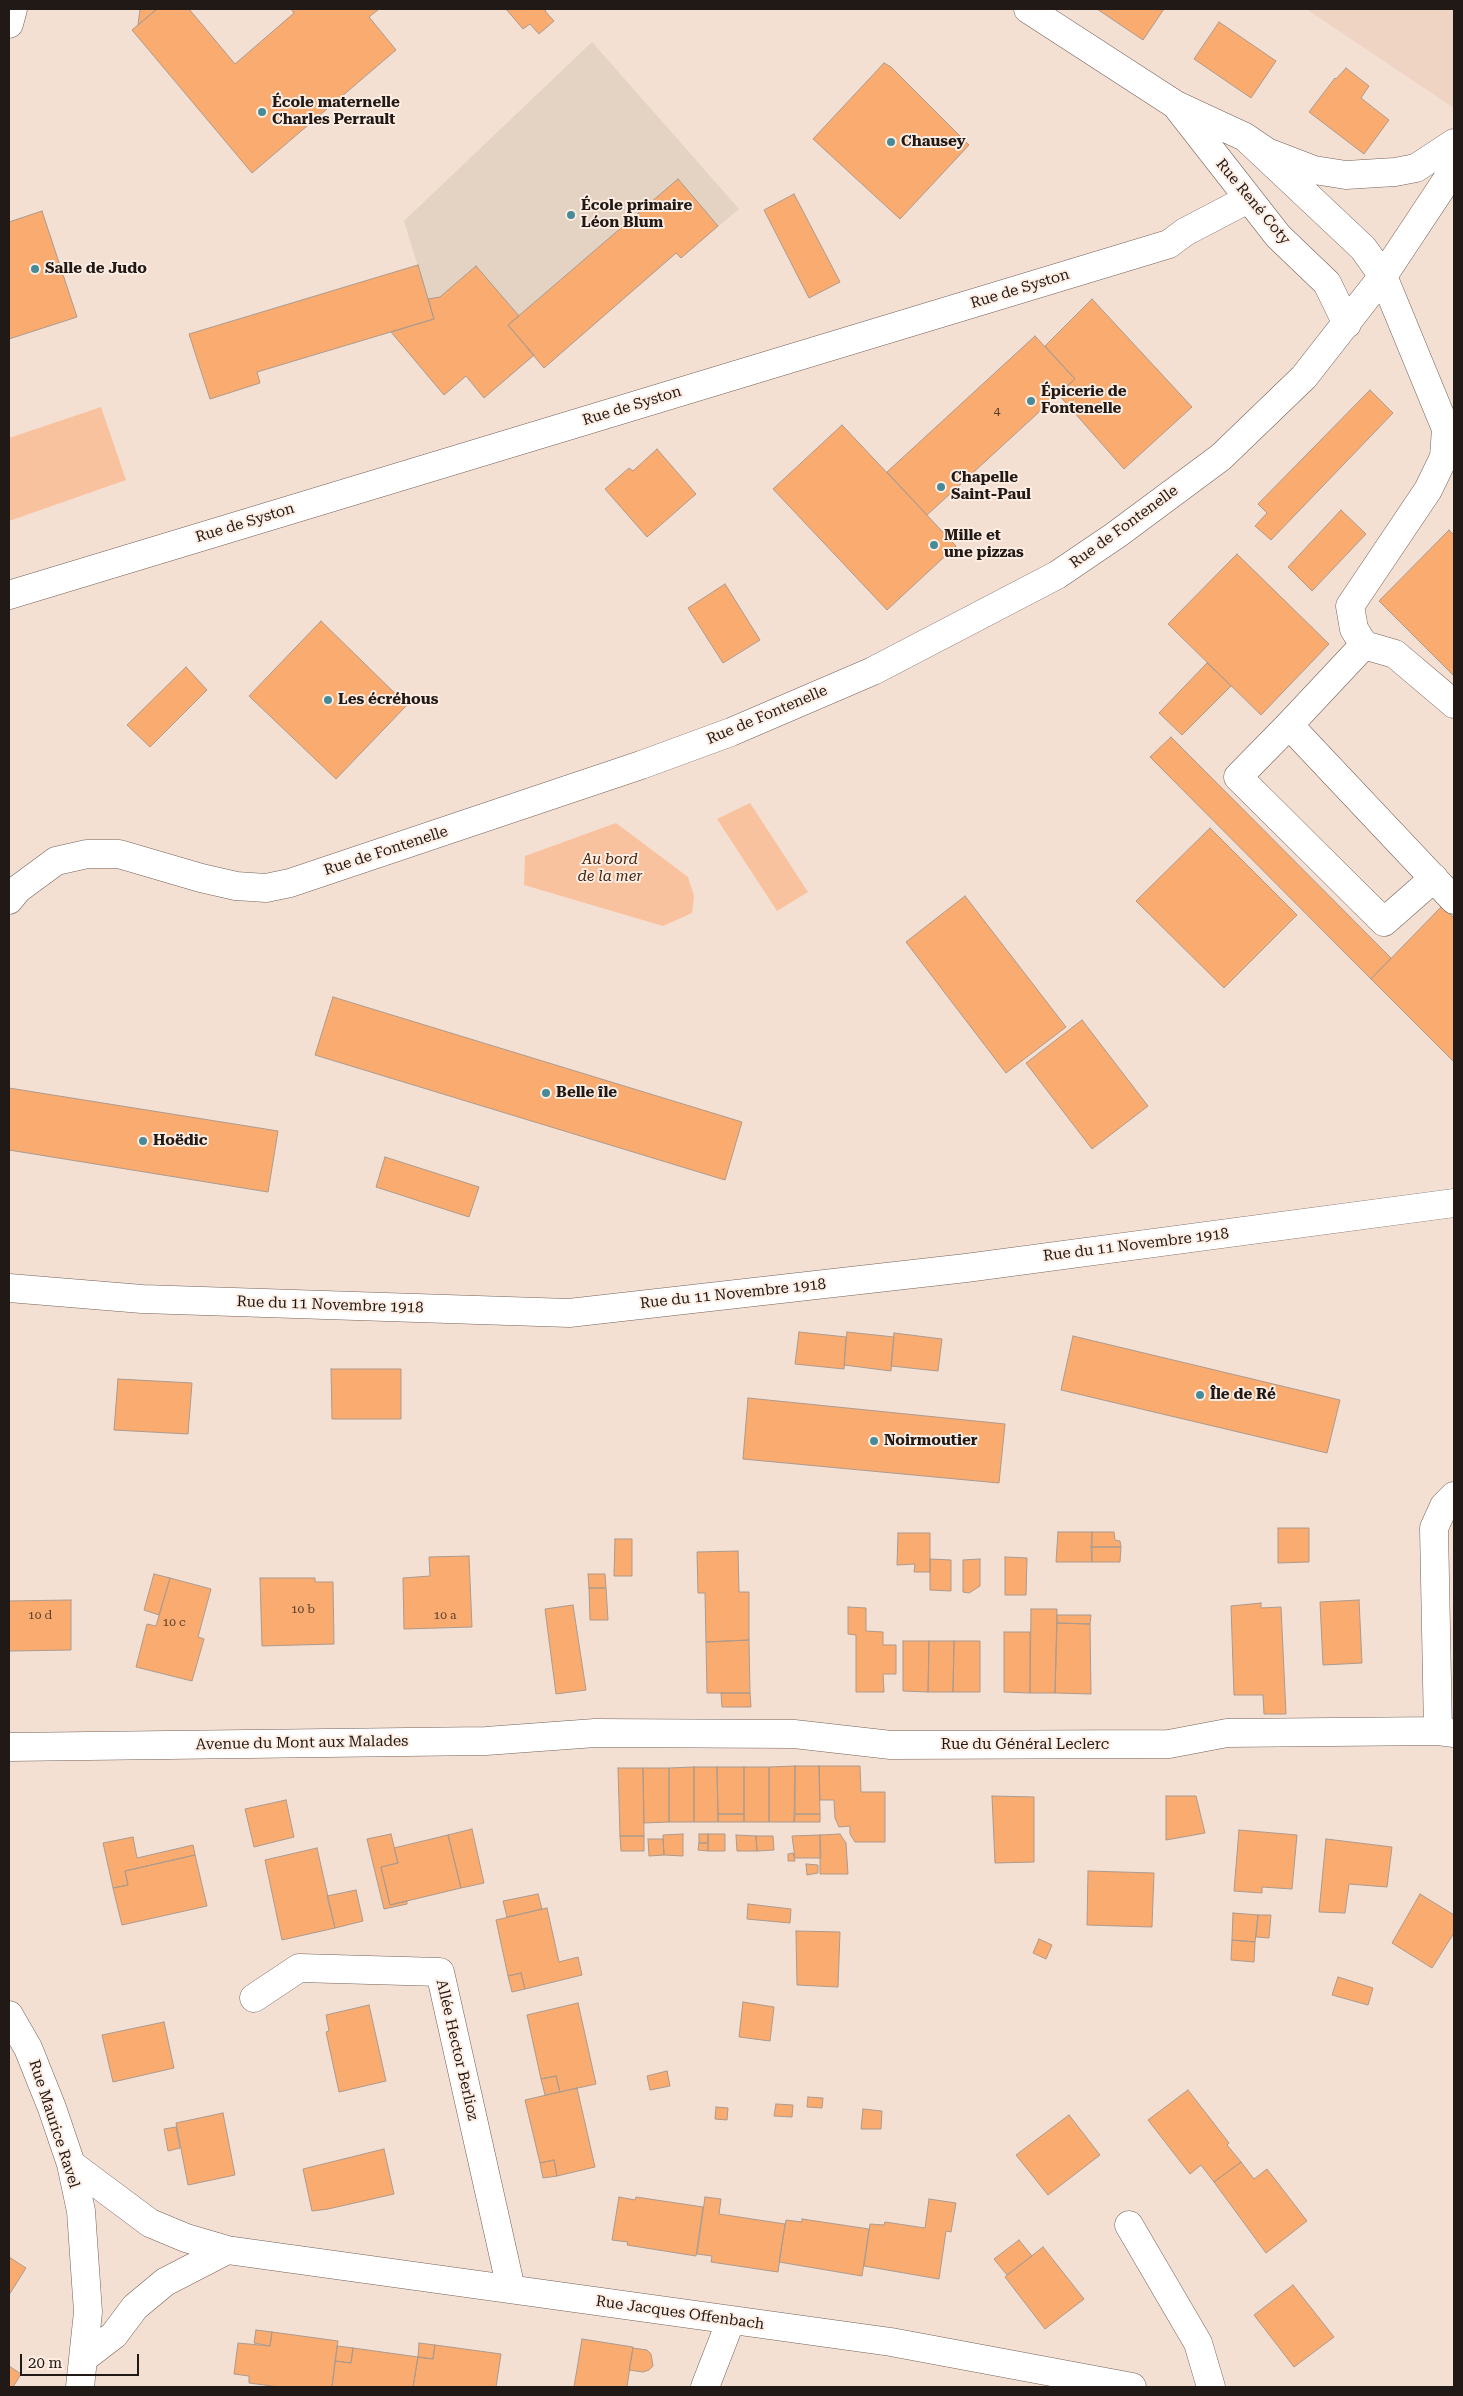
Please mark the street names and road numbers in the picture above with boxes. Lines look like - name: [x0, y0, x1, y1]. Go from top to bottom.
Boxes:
- street label: Rue René Coty: [1212, 155, 1294, 249]
- street label: Rue de Syston: [968, 265, 1072, 313]
- street label: Rue de Syston: [580, 382, 684, 430]
- street label: Rue de Fontenelle: [1066, 482, 1182, 572]
- street label: Rue de Syston: [193, 499, 297, 547]
- street label: Rue de Fontenelle: [704, 681, 830, 749]
- street label: Rue de Fontenelle: [322, 822, 450, 880]
- street label: Rue du 11 Novembre 1918: [1042, 1225, 1230, 1265]
- street label: Rue du 11 Novembre 1918: [639, 1275, 827, 1313]
- street label: Rue du 11 Novembre 1918: [236, 1293, 424, 1317]
- street label: Avenue du Mont aux Malades: [196, 1732, 408, 1754]
- street label: Rue du Général Leclerc: [941, 1736, 1109, 1754]
- street label: Allée Hector Berlioz: [432, 1978, 482, 2122]
- street label: Rue Maurice Ravel: [25, 2058, 83, 2190]
- street label: Rue Jacques Offenbach: [595, 2292, 765, 2334]

